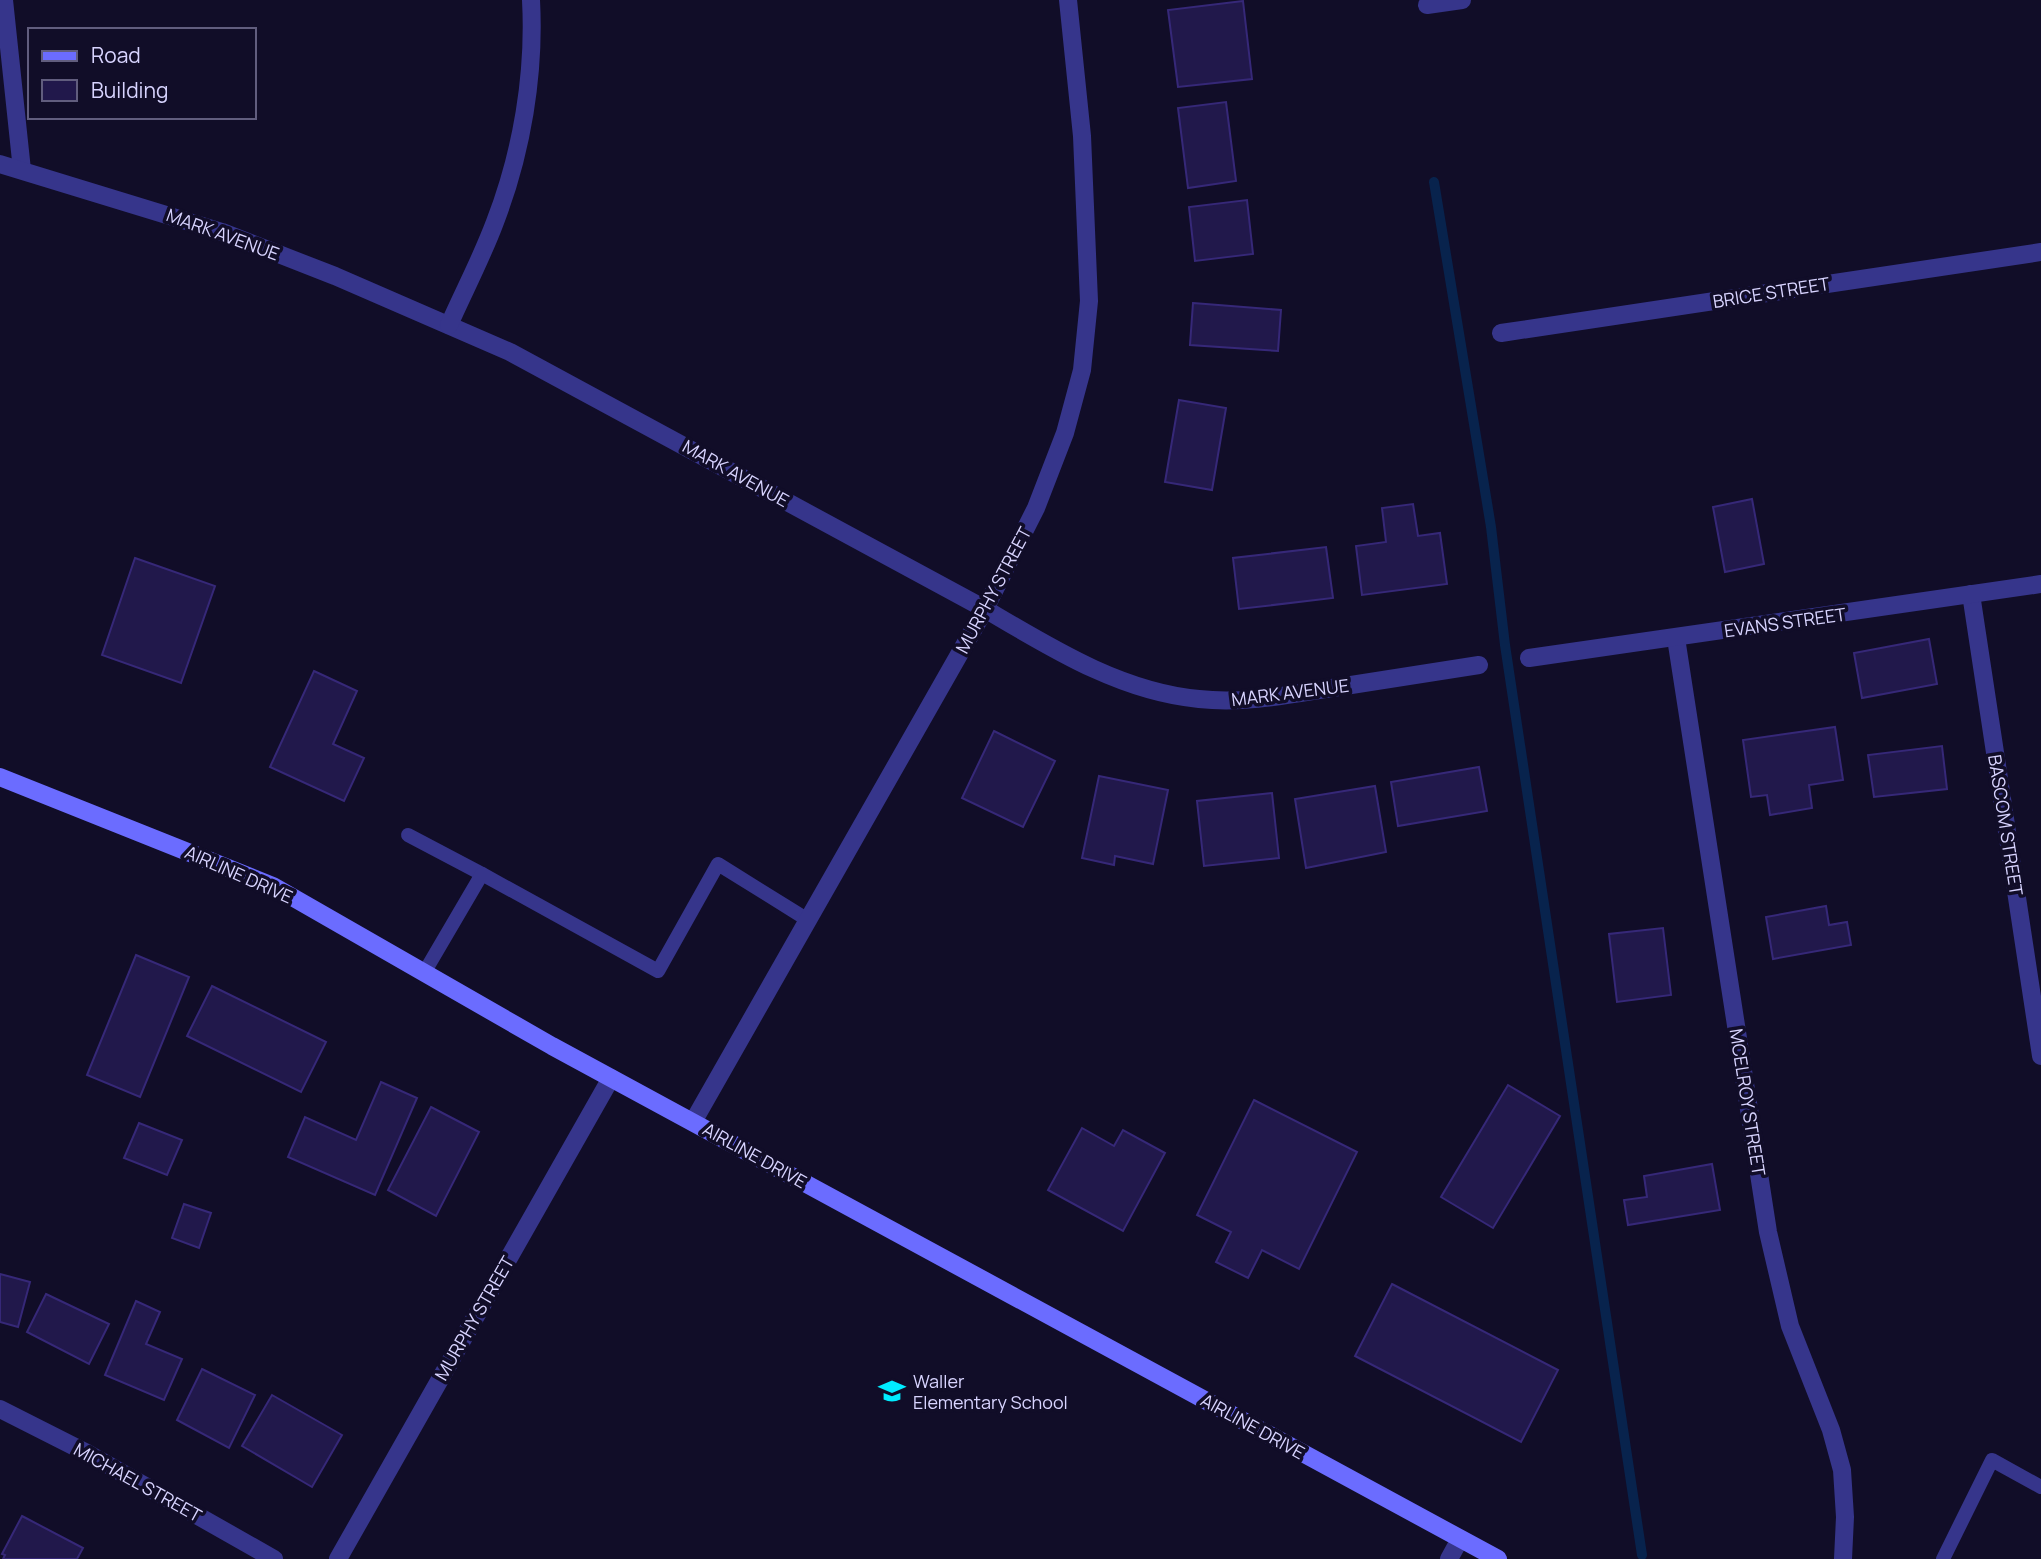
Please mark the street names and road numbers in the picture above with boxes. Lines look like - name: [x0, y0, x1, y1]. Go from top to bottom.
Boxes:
- street label: MARK AVENUE: [163, 202, 283, 266]
- street label: BRICE STREET: [1711, 271, 1831, 313]
- street label: MARK AVENUE: [678, 434, 794, 512]
- street label: MURPHY STREET: [950, 522, 1036, 657]
- street label: EVANS STREET: [1723, 602, 1848, 642]
- street label: MARK AVENUE: [1230, 673, 1350, 711]
- street label: BASCOM STREET: [1983, 753, 2029, 897]
- street label: AIRLINE DRIVE: [181, 840, 297, 908]
- street label: MCELROY STREET: [1725, 1027, 1772, 1178]
- street label: AIRLINE DRIVE: [699, 1117, 811, 1193]
- street label: MURPHY STREET: [429, 1251, 519, 1384]
- street label: AIRLINE DRIVE: [1197, 1388, 1309, 1464]
- street label: MICHAEL STREET: [70, 1437, 206, 1527]

